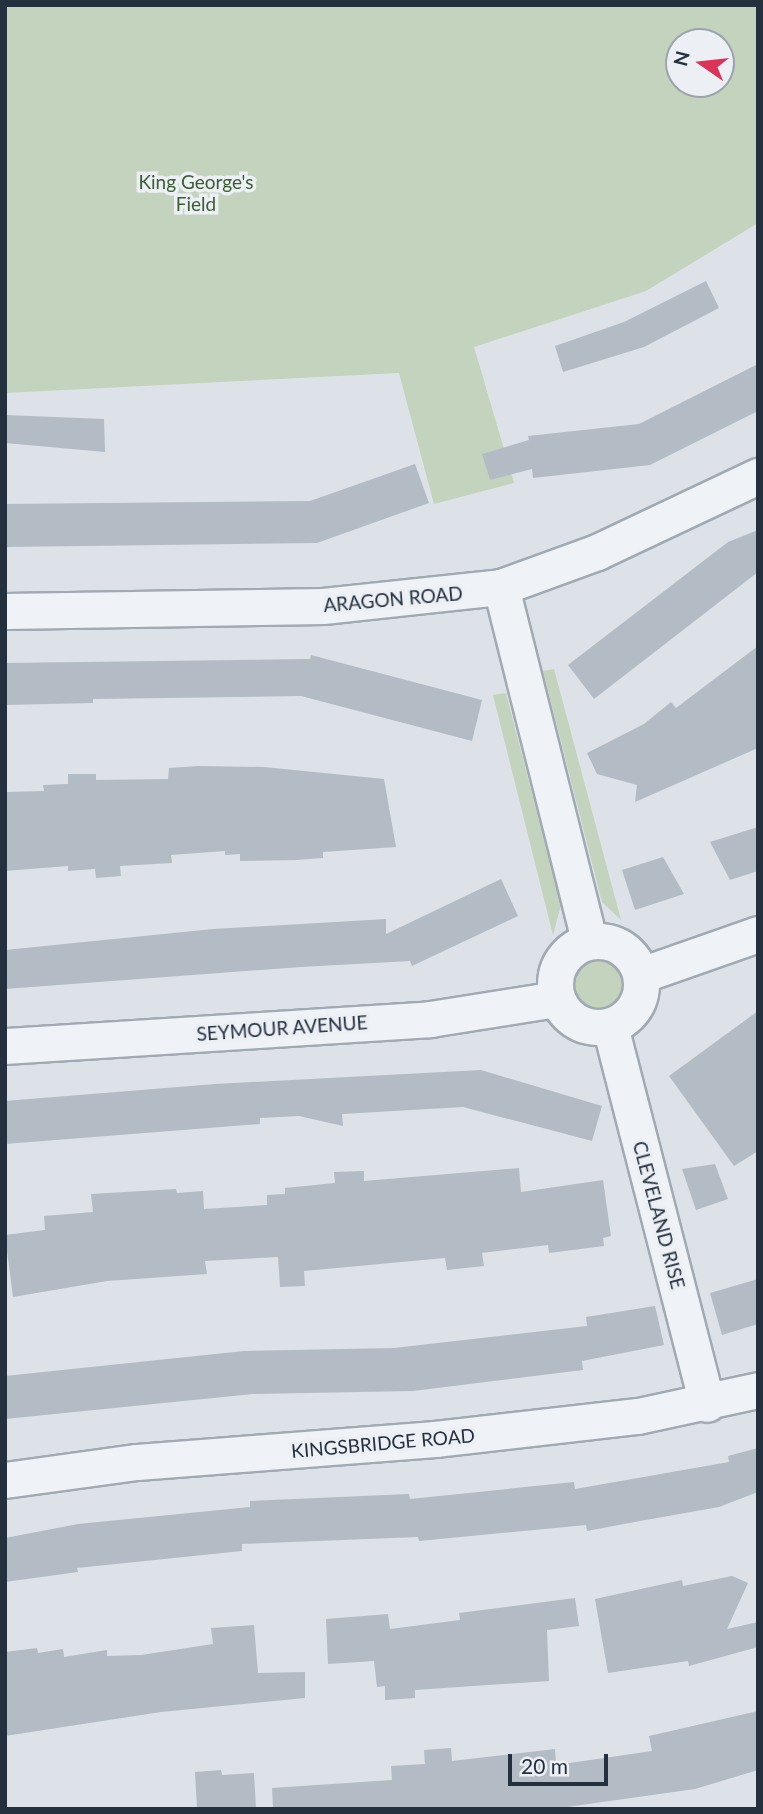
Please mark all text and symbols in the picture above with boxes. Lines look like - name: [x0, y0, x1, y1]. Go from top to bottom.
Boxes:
- north arrow: [665, 28, 735, 98]
- text: N: [668, 48, 694, 68]
- park label: King George's Field: [138, 171, 254, 215]
- street label: ARAGON ROAD: [322, 582, 464, 616]
- street label: SEYMOUR AVENUE: [195, 1011, 369, 1045]
- street label: CLEVELAND RISE: [628, 1139, 690, 1291]
- street label: KINGSBRIDGE ROAD: [290, 1424, 476, 1462]
- scale bar: [511, 1741, 611, 1785]
- text: 20 m: [521, 1753, 568, 1778]

